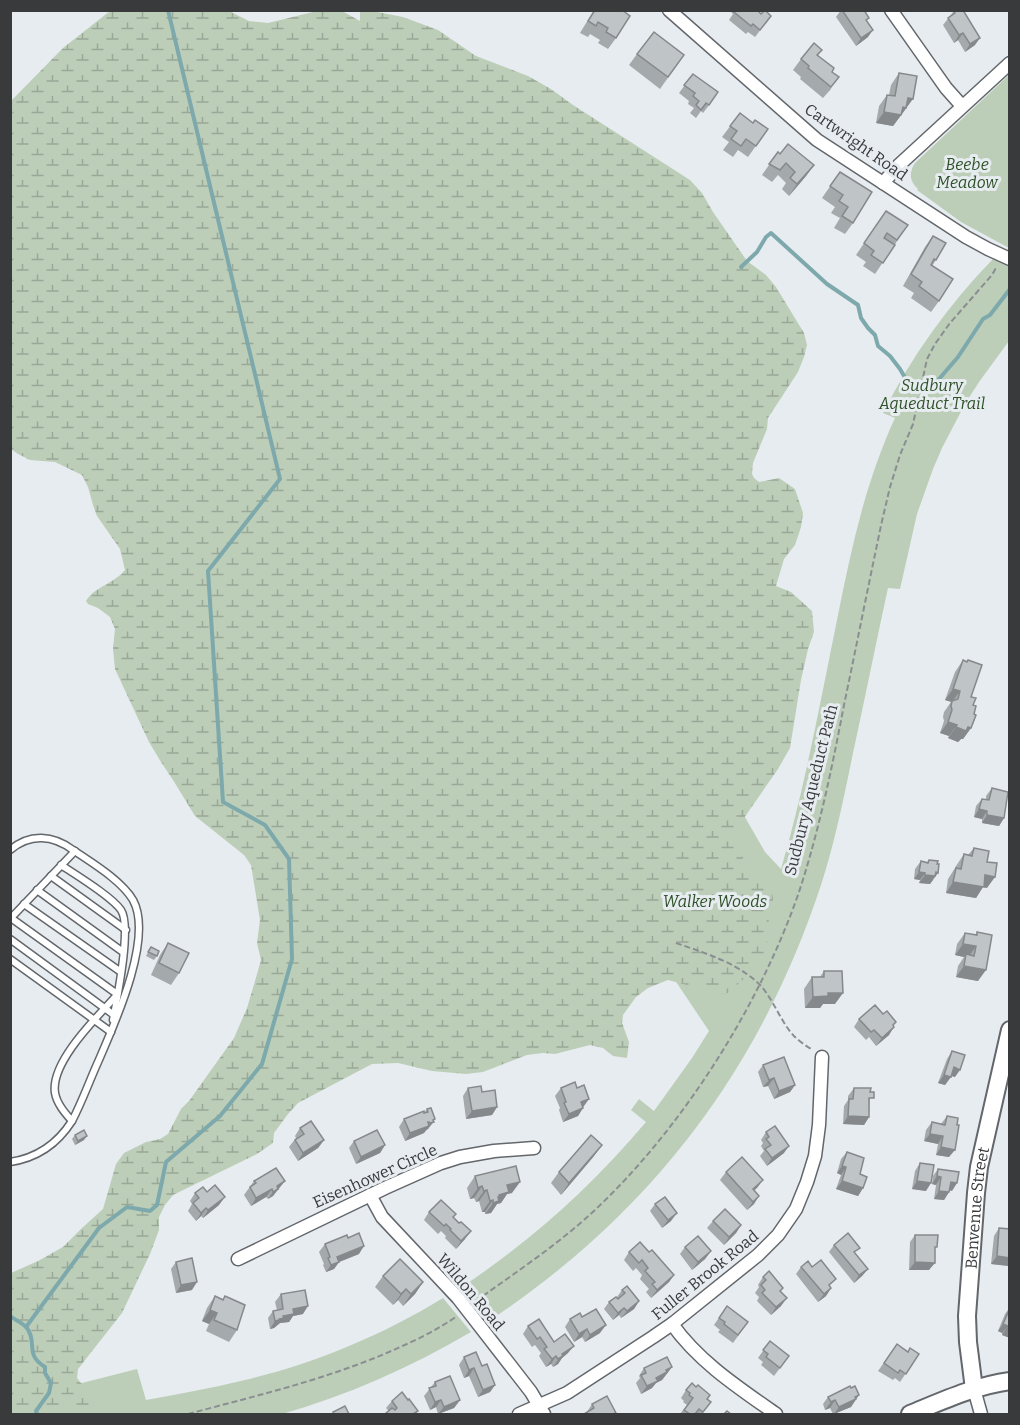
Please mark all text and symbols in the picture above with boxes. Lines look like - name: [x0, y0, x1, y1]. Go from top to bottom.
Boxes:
- street label: Cartwright Road: [801, 99, 911, 185]
- park label: Beebe Meadow: [936, 155, 999, 192]
- park label: Sudbury Aqueduct Trail: [878, 376, 985, 413]
- street label: Sudbury Aqueduct Path: [781, 702, 841, 878]
- park label: Walker Woods: [663, 892, 768, 911]
- street label: Eisenhower Circle: [310, 1140, 440, 1212]
- street label: Benvenue Street: [961, 1145, 993, 1270]
- street label: Fuller Brook Road: [648, 1226, 763, 1324]
- street label: Wildon Road: [433, 1250, 509, 1335]

